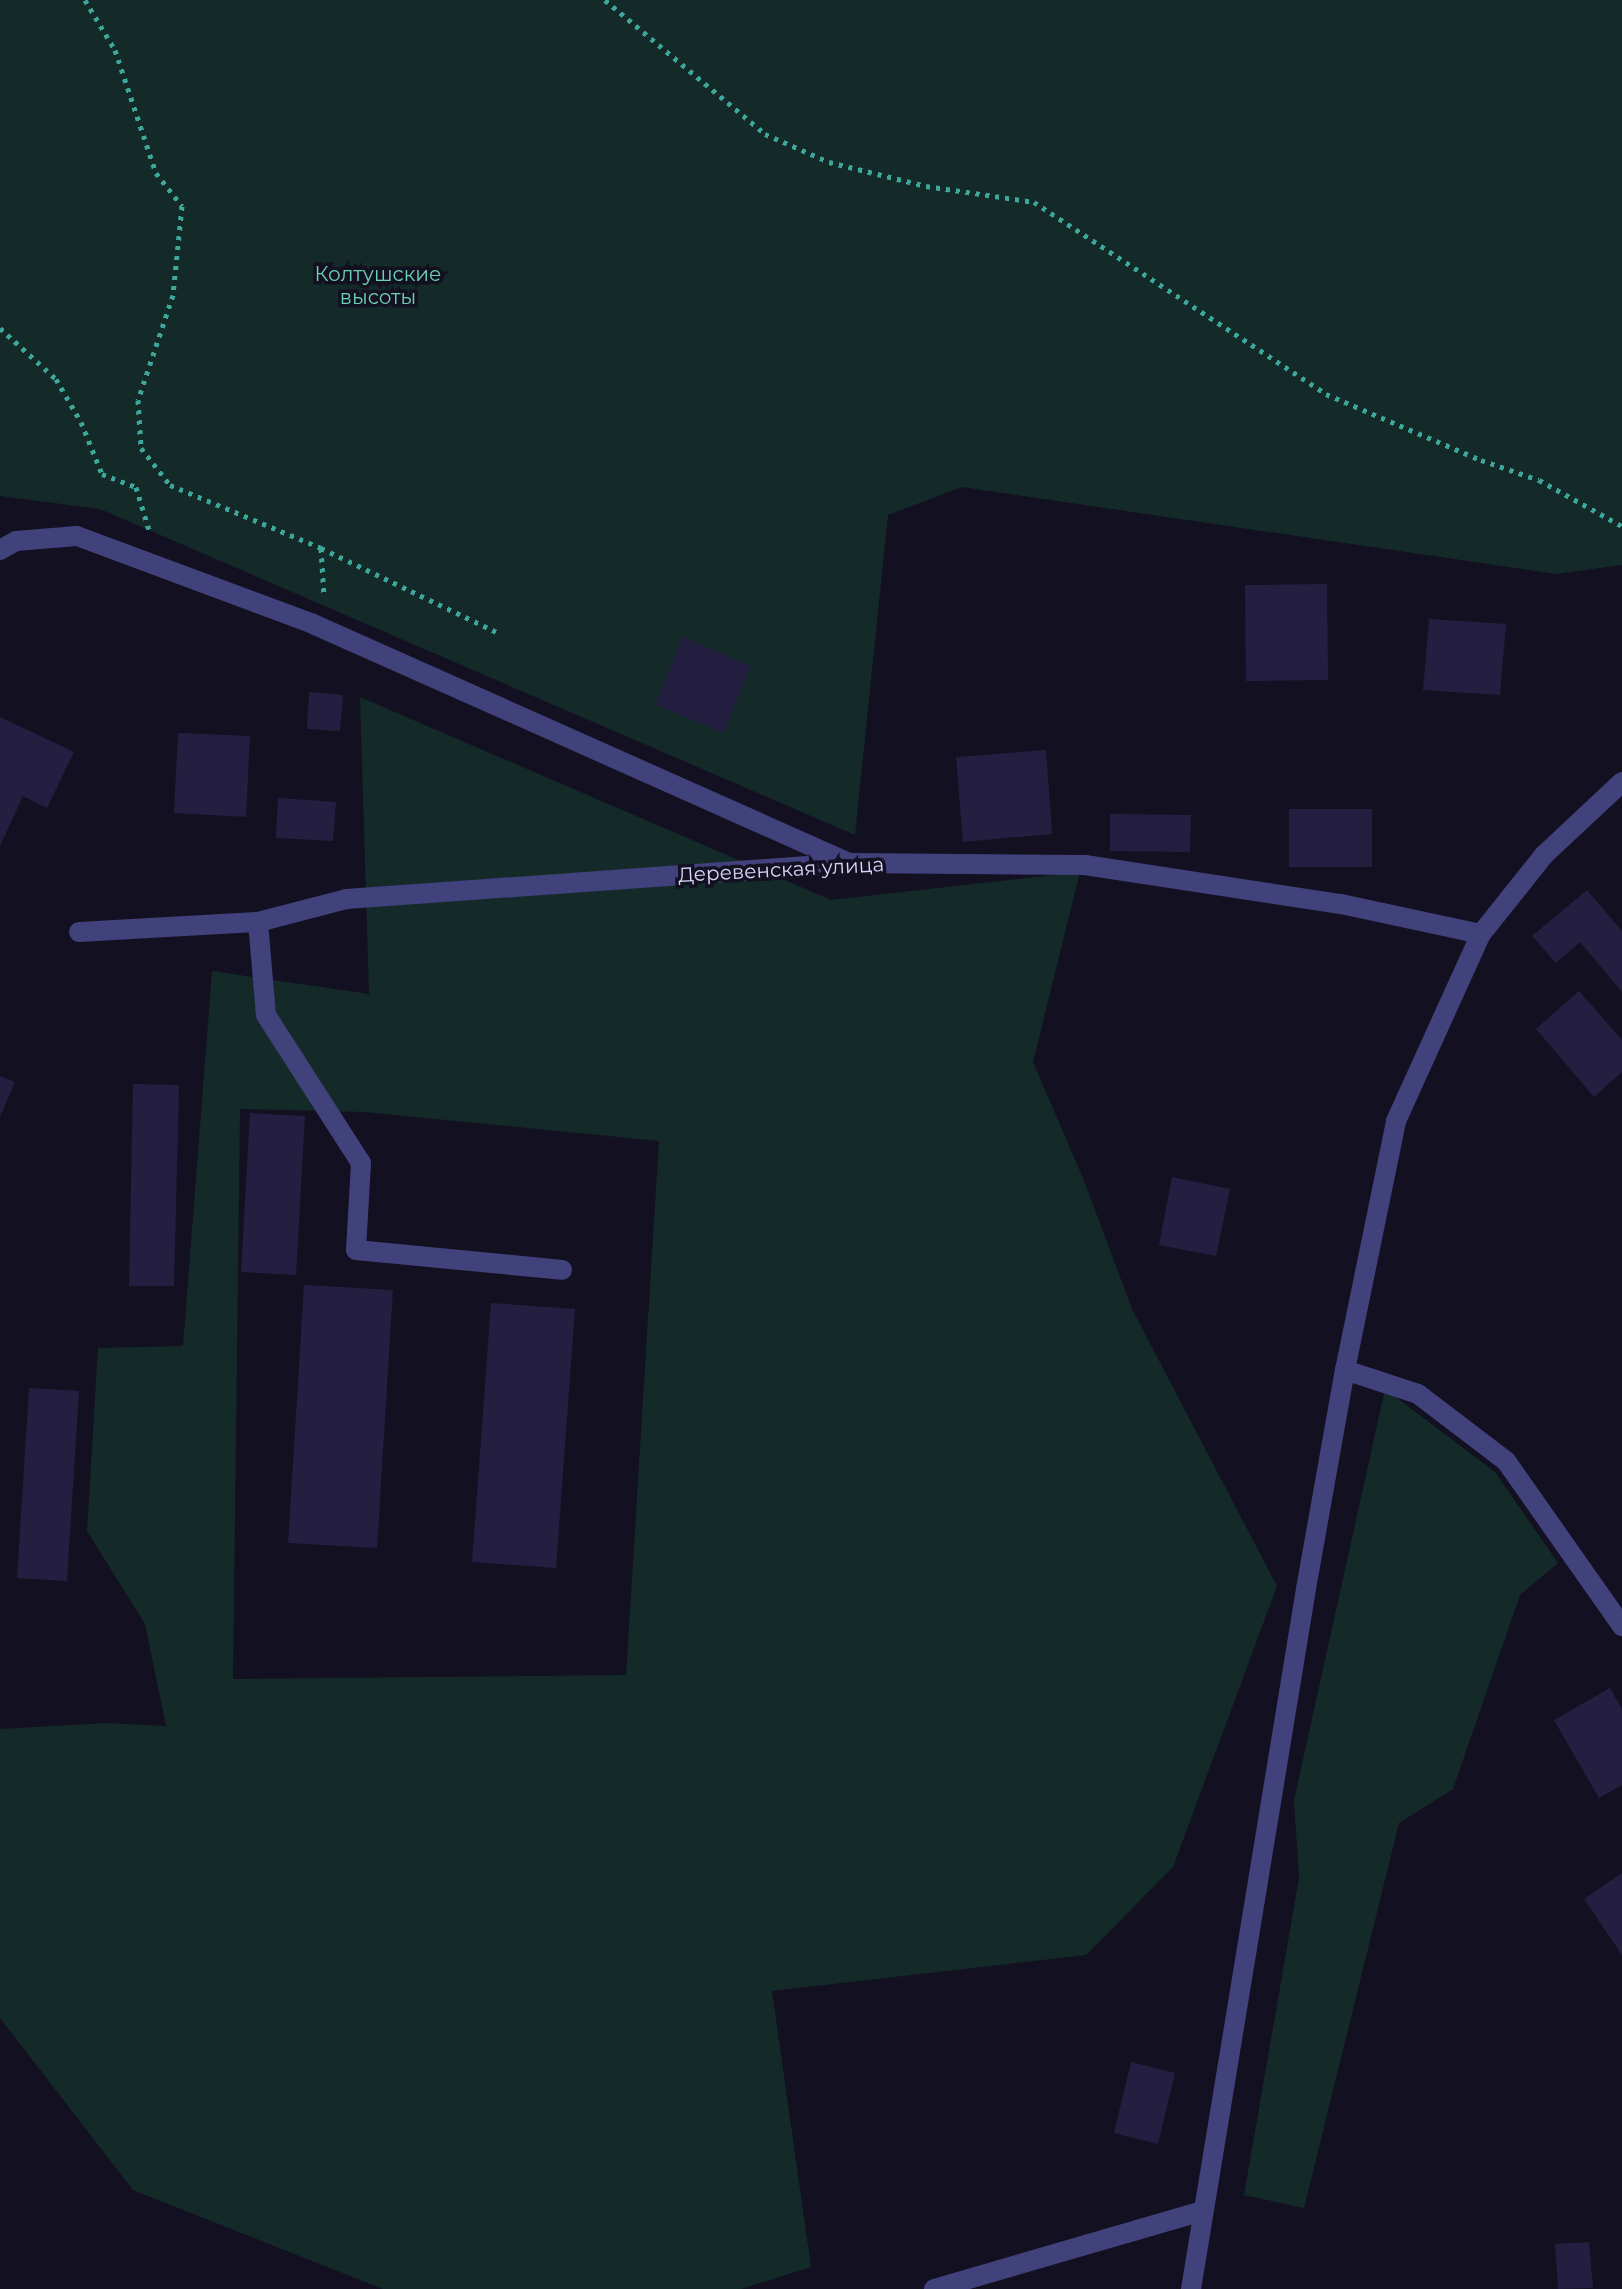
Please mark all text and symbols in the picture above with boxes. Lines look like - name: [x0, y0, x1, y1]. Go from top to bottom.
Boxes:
- park label: Колтушские высоты: [315, 263, 441, 310]
- street label: Деревенская улица: [677, 853, 885, 887]

